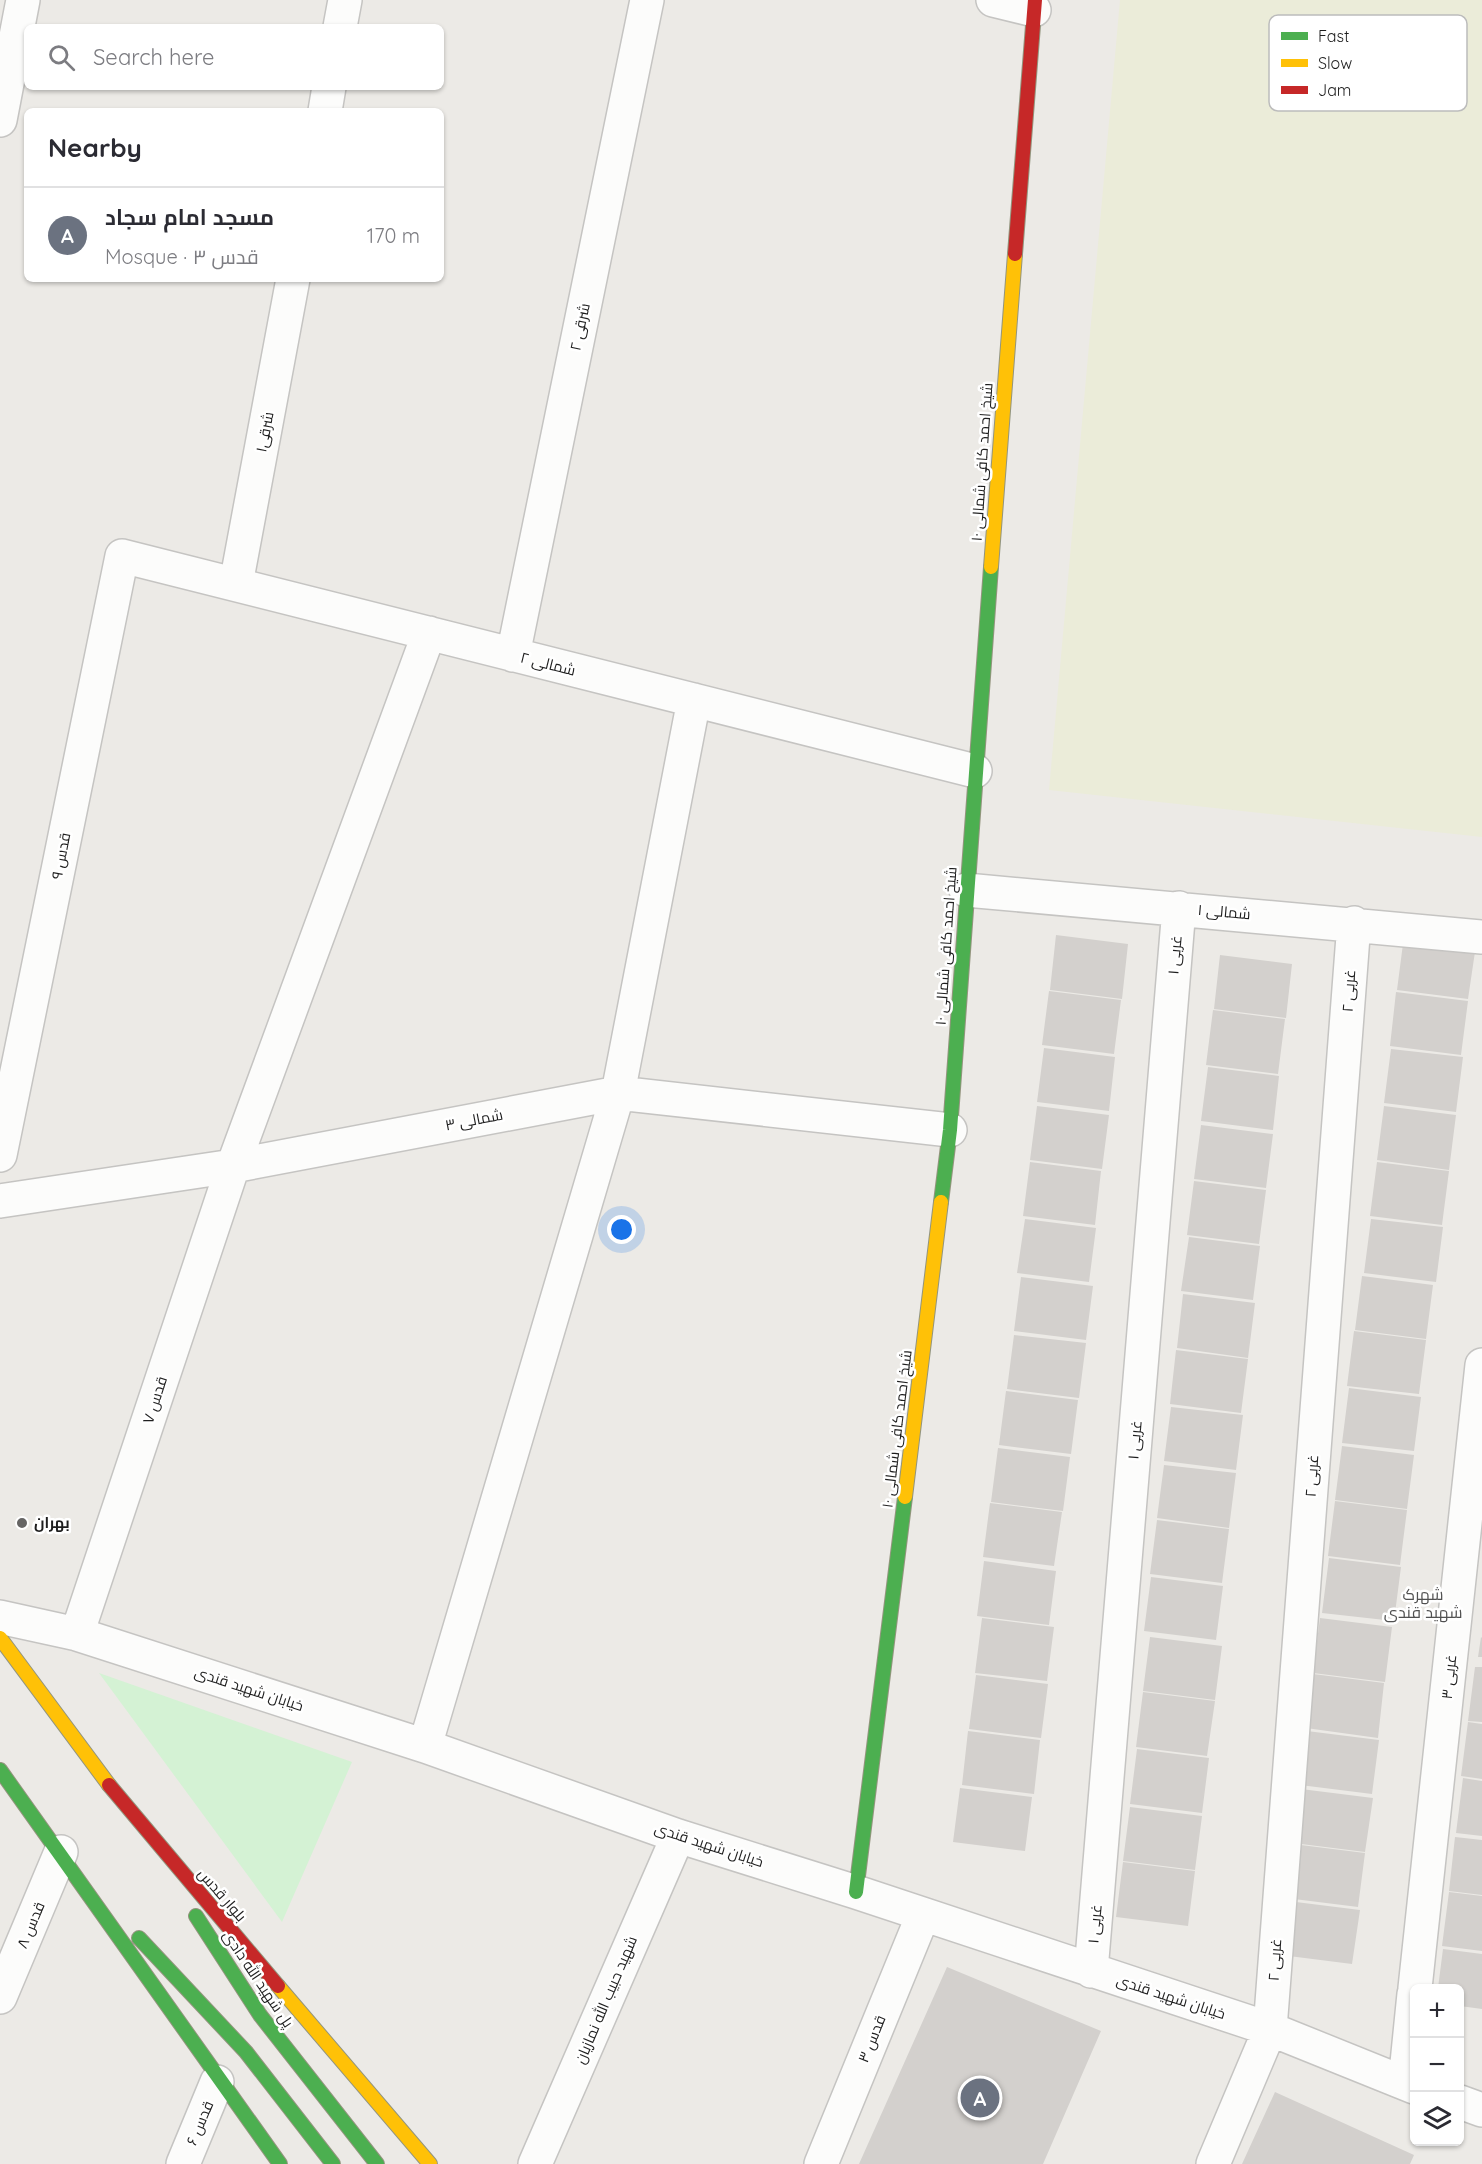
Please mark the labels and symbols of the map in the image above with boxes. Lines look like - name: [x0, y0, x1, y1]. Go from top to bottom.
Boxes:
- legend: [1269, 15, 1467, 111]
- text: Fast: [1318, 26, 1349, 46]
- text: Slow: [1318, 53, 1352, 73]
- text: Jam: [1318, 80, 1351, 100]
- street label: شرقی ۲: [565, 301, 595, 353]
- street label: شیخ احمد کافی شمالی ۱۰: [966, 382, 999, 542]
- street label: شرقی۱: [251, 410, 279, 454]
- street label: شمالی ۲: [518, 647, 578, 681]
- street label: قدس ۹: [47, 831, 75, 881]
- street label: شیخ احمد کافی شمالی ۱۰: [930, 866, 963, 1026]
- street label: ۱ شمالی: [1197, 900, 1251, 924]
- street label: ۱ غربی: [1163, 935, 1187, 975]
- street label: ۲ غربی: [1338, 969, 1360, 1013]
- street label: شمالی ۳: [443, 1105, 505, 1135]
- your location: [607, 1215, 636, 1244]
- street label: شیخ احمد کافی شمالی ۱۰: [877, 1349, 918, 1509]
- street label: قدس ۷: [138, 1374, 172, 1426]
- street label: ۱ غربی: [1123, 1420, 1147, 1460]
- street label: ۲ غربی: [1301, 1454, 1323, 1498]
- place label: بهران: [34, 1513, 70, 1532]
- marker: بهران: [15, 1516, 29, 1530]
- district label: شهرک شهید قندی: [1384, 1584, 1462, 1623]
- street label: غربی ۳: [1437, 1654, 1461, 1700]
- street label: خیابان شهید قندی: [192, 1662, 306, 1716]
- street label: خیابان شهید قندی: [652, 1818, 766, 1872]
- street label: بلوار قدس: [193, 1864, 251, 1926]
- street label: قدس ۸: [12, 1899, 50, 1951]
- street label: ۱ غربی: [1083, 1904, 1107, 1944]
- street label: پل شهید الله دادی: [218, 1926, 298, 2032]
- street label: شهید حبیب الله نمازیان: [570, 1933, 642, 2067]
- street label: ۲ غربی: [1264, 1938, 1286, 1982]
- street label: خیابان شهید قندی: [1114, 1970, 1228, 2024]
- street label: قدس ۳: [853, 2012, 891, 2066]
- pin: A: [960, 2076, 1000, 2120]
- street label: قدس ۶: [182, 2098, 218, 2148]

